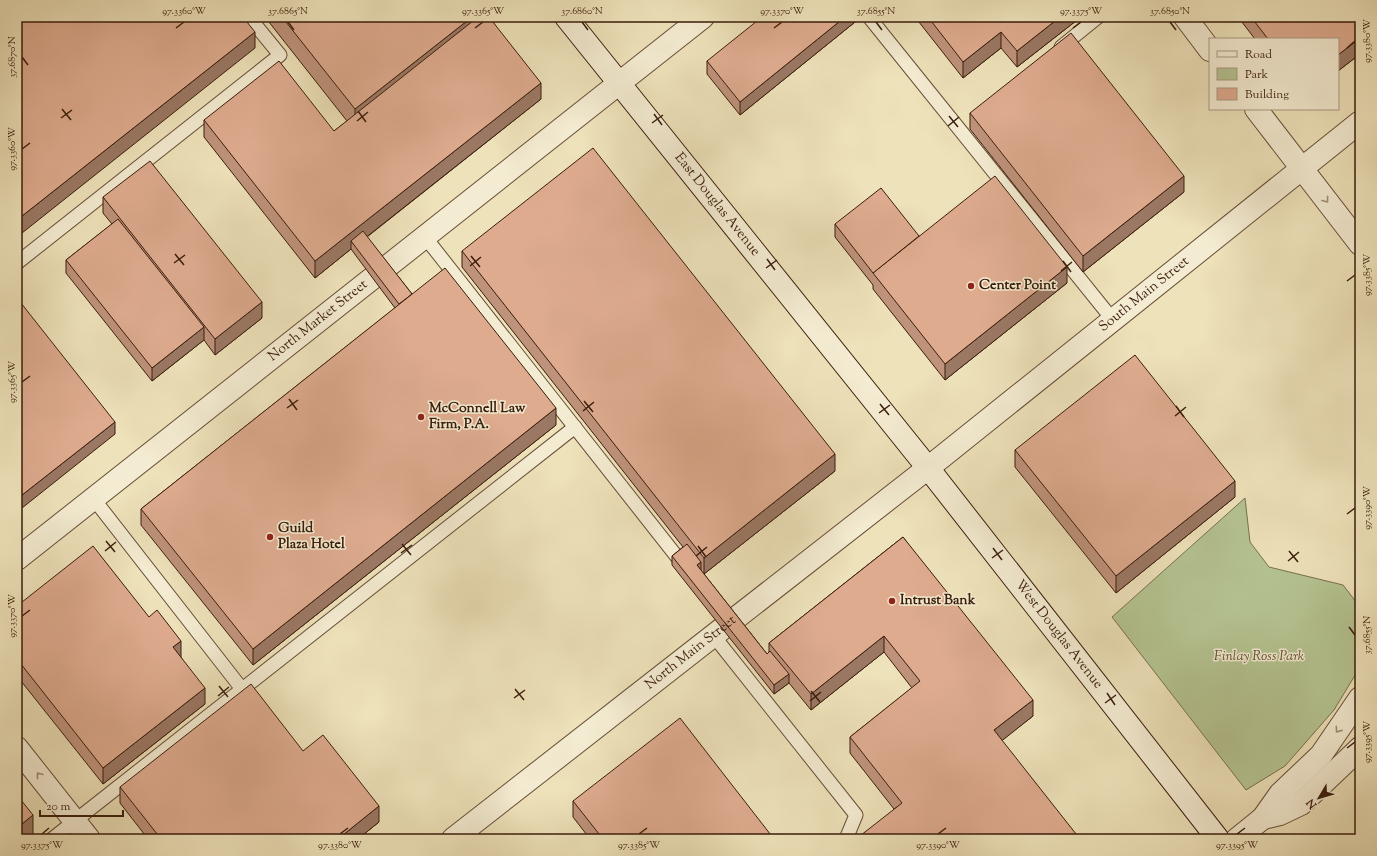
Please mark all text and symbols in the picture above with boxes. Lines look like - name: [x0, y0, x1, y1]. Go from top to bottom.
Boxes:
- text: 97.3360°W: [162, 4, 206, 19]
- text: 37.6865°N: [268, 4, 308, 19]
- text: 97.3365°W: [462, 4, 504, 19]
- text: 37.6860°N: [561, 4, 603, 19]
- text: 97.3370°W: [760, 4, 804, 19]
- text: 37.6855°N: [857, 4, 895, 19]
- text: 97.3375°W: [1060, 4, 1102, 19]
- text: 37.6850°N: [1150, 4, 1190, 19]
- text: 97.3380°W: [1360, 19, 1375, 63]
- text: 37.6870°N: [5, 36, 20, 78]
- legend: [1209, 38, 1339, 110]
- text: Road: [1245, 46, 1272, 64]
- text: Park: [1245, 66, 1268, 84]
- text: Building: [1245, 86, 1289, 104]
- text: 97.3360°W: [5, 127, 20, 171]
- street label: East Douglas Avenue: [669, 149, 765, 261]
- one-way arrow: [1321, 196, 1329, 203]
- street label: South Main Street: [1095, 252, 1194, 337]
- text: 97.3385°W: [1360, 254, 1375, 296]
- street label: North Market Street: [264, 275, 373, 367]
- place label: Center Point: [979, 276, 1056, 296]
- marker: Center Point: [966, 281, 976, 291]
- text: 97.3365°W: [5, 361, 20, 403]
- place label: McConnell Law Firm, P.A.: [429, 399, 526, 435]
- marker: McConnell Law Firm, P.A.: [416, 412, 426, 422]
- text: 97.3390°W: [1360, 486, 1375, 530]
- place label: Guild Plaza Hotel: [278, 519, 345, 555]
- marker: Guild Plaza Hotel: [265, 532, 275, 542]
- street label: West Douglas Avenue: [1009, 576, 1107, 693]
- place label: Intrust Bank: [900, 591, 976, 611]
- text: 97.3370°W: [5, 594, 20, 638]
- marker: Intrust Bank: [887, 596, 897, 606]
- street label: North Main Street: [641, 611, 741, 695]
- text: 37.6855°N: [1360, 616, 1375, 654]
- park label: Finlay Ross Park: [1214, 647, 1305, 667]
- text: 97.3395°W: [1360, 721, 1375, 763]
- one-way arrow: [1336, 726, 1343, 733]
- one-way arrow: [37, 773, 44, 780]
- north arrow: [1299, 778, 1339, 818]
- scale bar: [40, 792, 123, 818]
- text: N: [1303, 795, 1322, 813]
- text: 20 m: [46, 798, 71, 816]
- text: 97.3375°W: [21, 838, 63, 853]
- text: 97.3380°W: [318, 838, 362, 853]
- text: 97.3385°W: [618, 838, 660, 853]
- text: 97.3390°W: [916, 838, 960, 853]
- text: 97.3395°W: [1216, 838, 1258, 853]

